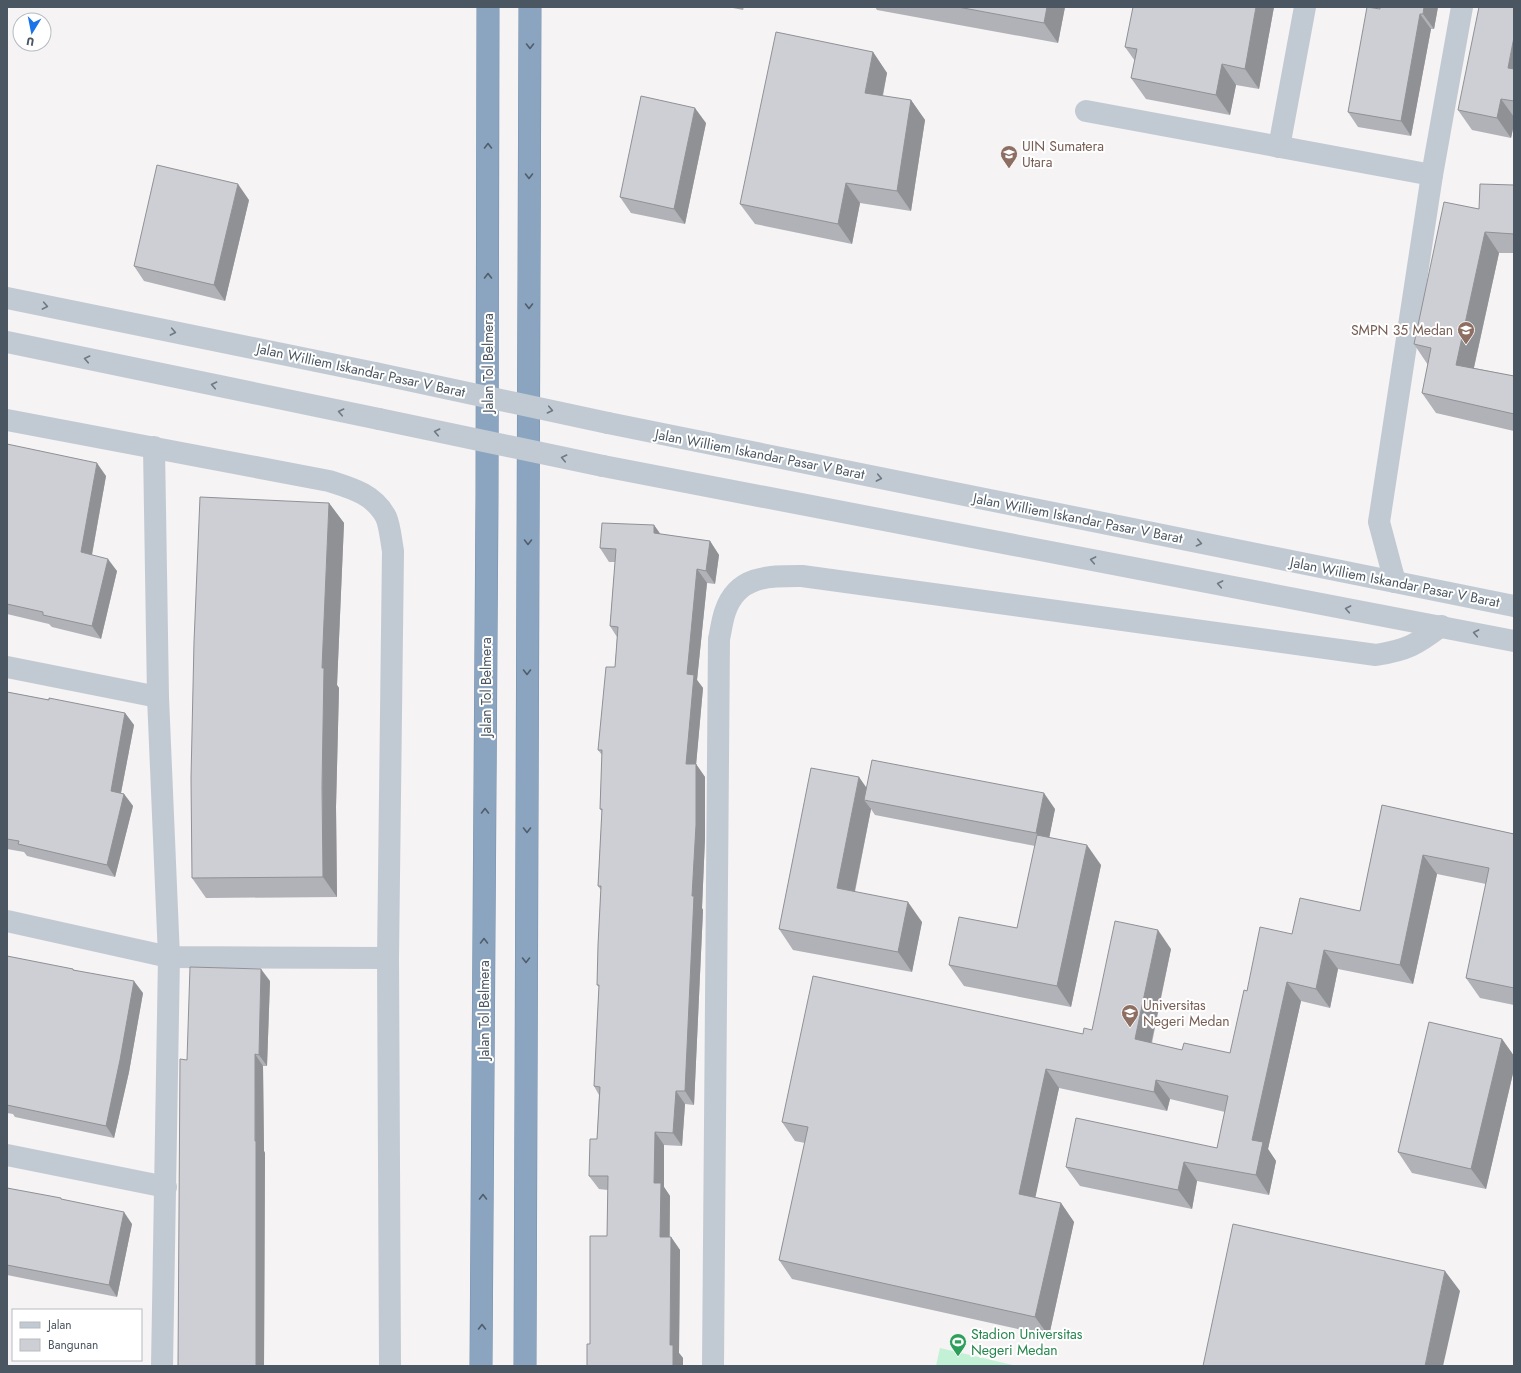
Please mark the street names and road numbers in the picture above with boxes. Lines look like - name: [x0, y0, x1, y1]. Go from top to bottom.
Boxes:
- street label: Jalan Tol Belmera: [478, 313, 498, 415]
- street label: Jalan Williem Iskandar Pasar V Barat: [253, 338, 468, 402]
- street label: Jalan Williem Iskandar Pasar V Barat: [652, 424, 867, 484]
- street label: Jalan Williem Iskandar Pasar V Barat: [970, 488, 1185, 548]
- street label: Jalan Williem Iskandar Pasar V Barat: [1287, 552, 1502, 612]
- street label: Jalan Tol Belmera: [476, 637, 496, 739]
- street label: Jalan Tol Belmera: [474, 960, 494, 1062]

